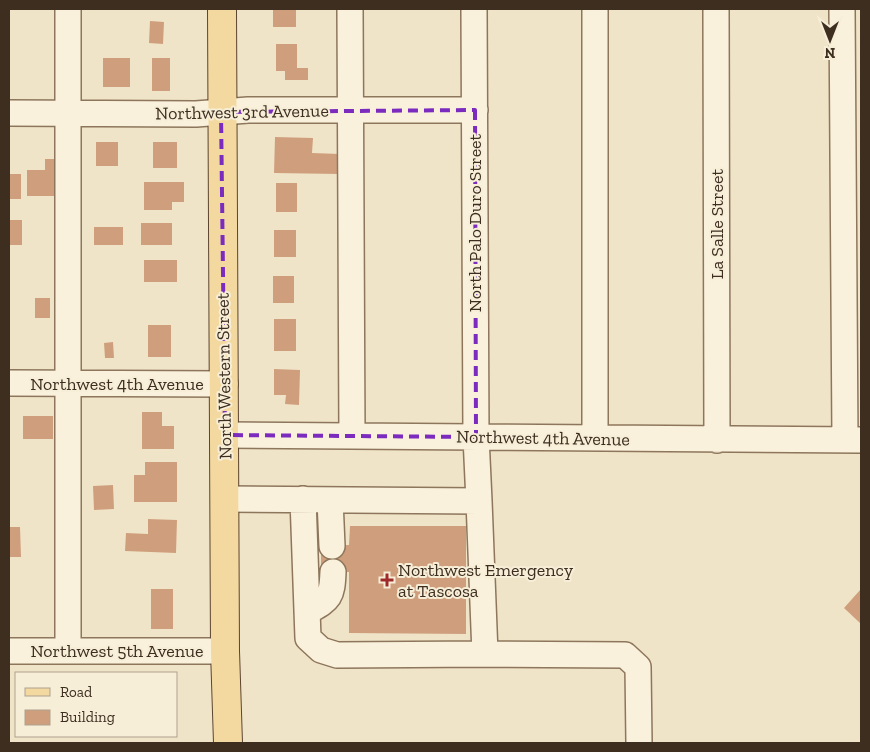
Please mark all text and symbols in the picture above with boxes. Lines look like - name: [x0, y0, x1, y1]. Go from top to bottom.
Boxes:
- north arrow: [805, 15, 855, 65]
- text: N: [824, 44, 835, 61]
- street label: Northwest 3rd Avenue: [155, 99, 329, 125]
- street label: North Palo Duro Street: [464, 133, 486, 312]
- street label: La Salle Street: [706, 168, 728, 279]
- street label: North Western Street: [212, 292, 236, 459]
- street label: Northwest 4th Avenue: [30, 373, 204, 395]
- street label: Northwest 4th Avenue: [456, 425, 630, 451]
- place label: Northwest Emergency at Tascosa: [398, 559, 574, 602]
- marker: Northwest Emergency at Tascosa: [380, 573, 394, 587]
- street label: Northwest 5th Avenue: [30, 640, 204, 662]
- legend: [15, 672, 178, 737]
- text: Road: [60, 683, 93, 701]
- text: Building: [60, 708, 115, 726]

